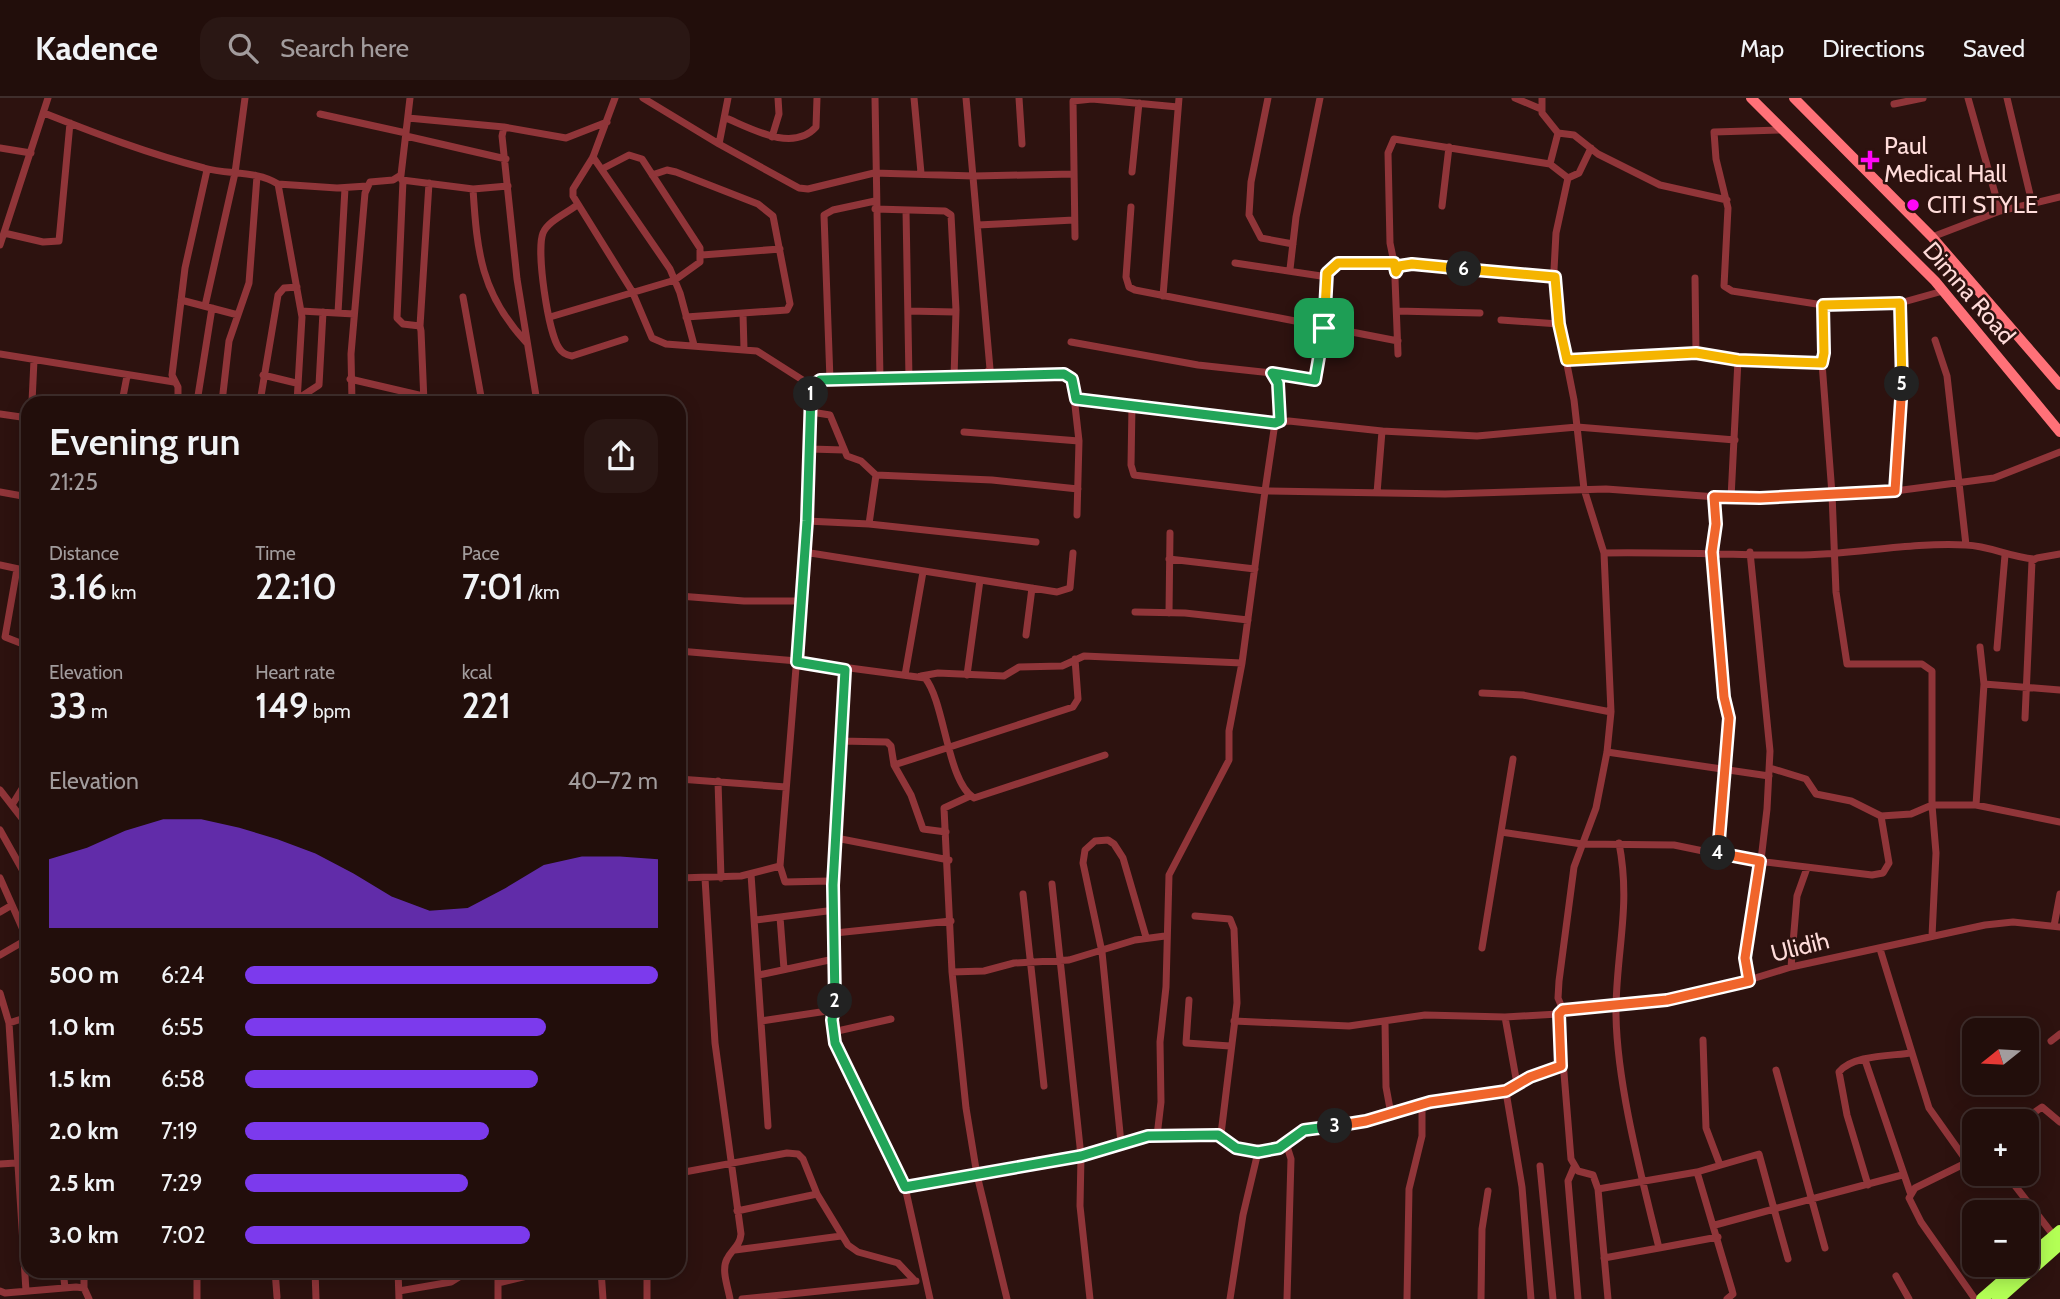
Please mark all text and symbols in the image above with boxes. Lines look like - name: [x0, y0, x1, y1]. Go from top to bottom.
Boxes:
- search box: [200, 17, 690, 80]
- text: Kadence: [35, 28, 158, 68]
- icon: search: [224, 29, 262, 67]
- text: Search here: [280, 32, 409, 64]
- text: Map: [1740, 34, 1784, 63]
- text: Directions: [1822, 34, 1925, 63]
- text: Saved: [1963, 34, 2025, 63]
- place label: Paul Medical Hall: [1884, 131, 2007, 188]
- marker: Paul Medical Hall: [1862, 152, 1878, 168]
- place label: CITI STYLE: [1927, 190, 2038, 219]
- marker: CITI STYLE: [1905, 197, 1921, 213]
- street label: Dimna Road: [1917, 236, 2022, 350]
- pin: 6: [1446, 252, 1482, 286]
- text: 6: [1458, 257, 1469, 280]
- pin: [1294, 298, 1354, 358]
- icon: arrive: [1305, 309, 1343, 347]
- pin: 5: [1884, 366, 1920, 402]
- text: 5: [1896, 372, 1907, 395]
- pin: 1: [794, 376, 828, 412]
- text: 1: [807, 382, 814, 405]
- text: Evening run: [49, 418, 241, 465]
- button: share: [584, 419, 658, 493]
- text: 21:25: [49, 468, 98, 496]
- text: Distance: [49, 542, 119, 565]
- text: Time: [255, 542, 296, 565]
- text: Pace: [462, 542, 500, 565]
- text: 3.16: [49, 565, 107, 608]
- text: 22:10: [255, 565, 337, 608]
- text: 7:01: [462, 565, 524, 608]
- text: km: [107, 581, 136, 604]
- text: /km: [524, 581, 560, 604]
- text: Elevation: [49, 661, 123, 684]
- text: Heart rate: [255, 661, 335, 684]
- text: kcal: [462, 661, 492, 684]
- text: 33: [49, 684, 87, 727]
- text: 149: [255, 684, 309, 727]
- text: 221: [462, 684, 511, 727]
- text: m: [87, 700, 108, 723]
- text: bpm: [309, 700, 351, 723]
- text: Elevation: [49, 767, 139, 795]
- text: 40–72 m: [568, 767, 658, 795]
- pin: 4: [1700, 836, 1736, 870]
- text: 4: [1712, 841, 1723, 864]
- street label: Ulidih: [1768, 925, 1832, 968]
- text: 500 m: [49, 961, 119, 989]
- text: 6:24: [161, 961, 204, 989]
- pin: 2: [818, 984, 852, 1018]
- text: 2: [829, 989, 840, 1012]
- text: 1.0 km: [49, 1013, 115, 1041]
- text: 6:55: [161, 1013, 204, 1041]
- north arrow: [1962, 1018, 2039, 1096]
- map controls: [1962, 1018, 2039, 1277]
- text: 1.5 km: [49, 1065, 111, 1093]
- text: 6:58: [161, 1065, 205, 1093]
- pin: 3: [1318, 1108, 1352, 1144]
- button: +: [1962, 1109, 2039, 1186]
- text: 3: [1329, 1114, 1340, 1137]
- text: 2.0 km: [49, 1117, 119, 1145]
- text: 7:19: [161, 1117, 198, 1145]
- text: 2.5 km: [49, 1169, 115, 1197]
- text: 7:29: [161, 1169, 202, 1197]
- button: −: [1962, 1200, 2039, 1277]
- text: 3.0 km: [49, 1221, 119, 1249]
- text: 7:02: [161, 1221, 205, 1249]

